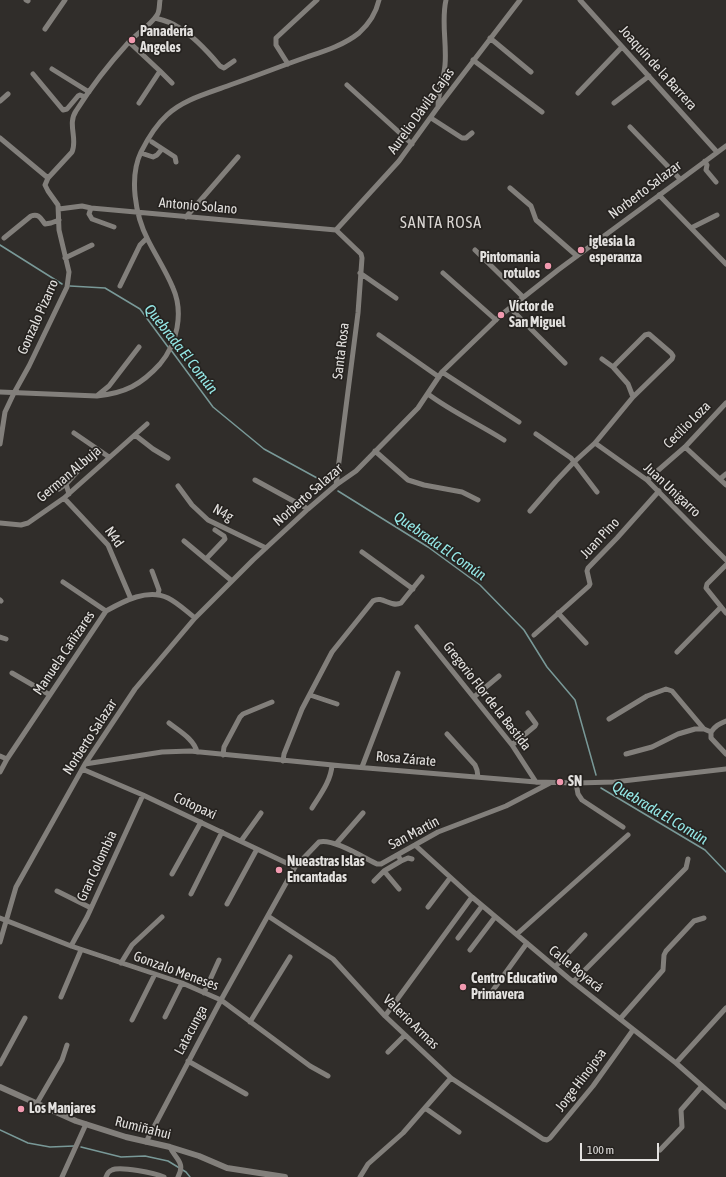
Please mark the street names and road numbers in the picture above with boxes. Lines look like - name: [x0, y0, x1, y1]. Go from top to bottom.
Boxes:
- street label: Joaquín de la Barrera: [616, 22, 700, 114]
- street label: Aurelio Dávila Cajas: [384, 65, 458, 157]
- street label: Norberto Salazar: [605, 157, 685, 223]
- street label: Antonio Solano: [158, 194, 238, 218]
- street label: Gonzalo Pizarro: [14, 277, 62, 357]
- street label: Santa Rosa: [329, 322, 353, 380]
- street label: Cecilio Loza: [660, 398, 714, 452]
- street label: German ALbuja: [33, 442, 105, 506]
- street label: Juan Unigarro: [640, 459, 704, 521]
- street label: Norberto Salazar: [270, 460, 346, 530]
- street label: N4g: [210, 501, 236, 525]
- street label: Juan Pino: [577, 514, 623, 562]
- street label: N4d: [101, 523, 127, 551]
- street label: Manuela Cañizares: [30, 608, 98, 698]
- street label: Gregorio Flor de la Bastida: [439, 638, 535, 754]
- street label: Norberto Salazar: [59, 696, 121, 778]
- street label: Rosa Zárate: [375, 748, 437, 770]
- street label: Cotopaxi: [171, 789, 219, 823]
- street label: San Martin: [386, 813, 442, 853]
- street label: Gran Colombia: [73, 828, 121, 904]
- street label: Calle Boyacá: [545, 942, 607, 996]
- street label: Gonzalo Meneses: [131, 948, 221, 994]
- street label: Valerio Armas: [380, 991, 442, 1053]
- street label: Latacunga: [171, 1002, 211, 1058]
- street label: Jorge Hinojosa: [552, 1045, 610, 1115]
- street label: Rumiñahui: [113, 1113, 173, 1143]

